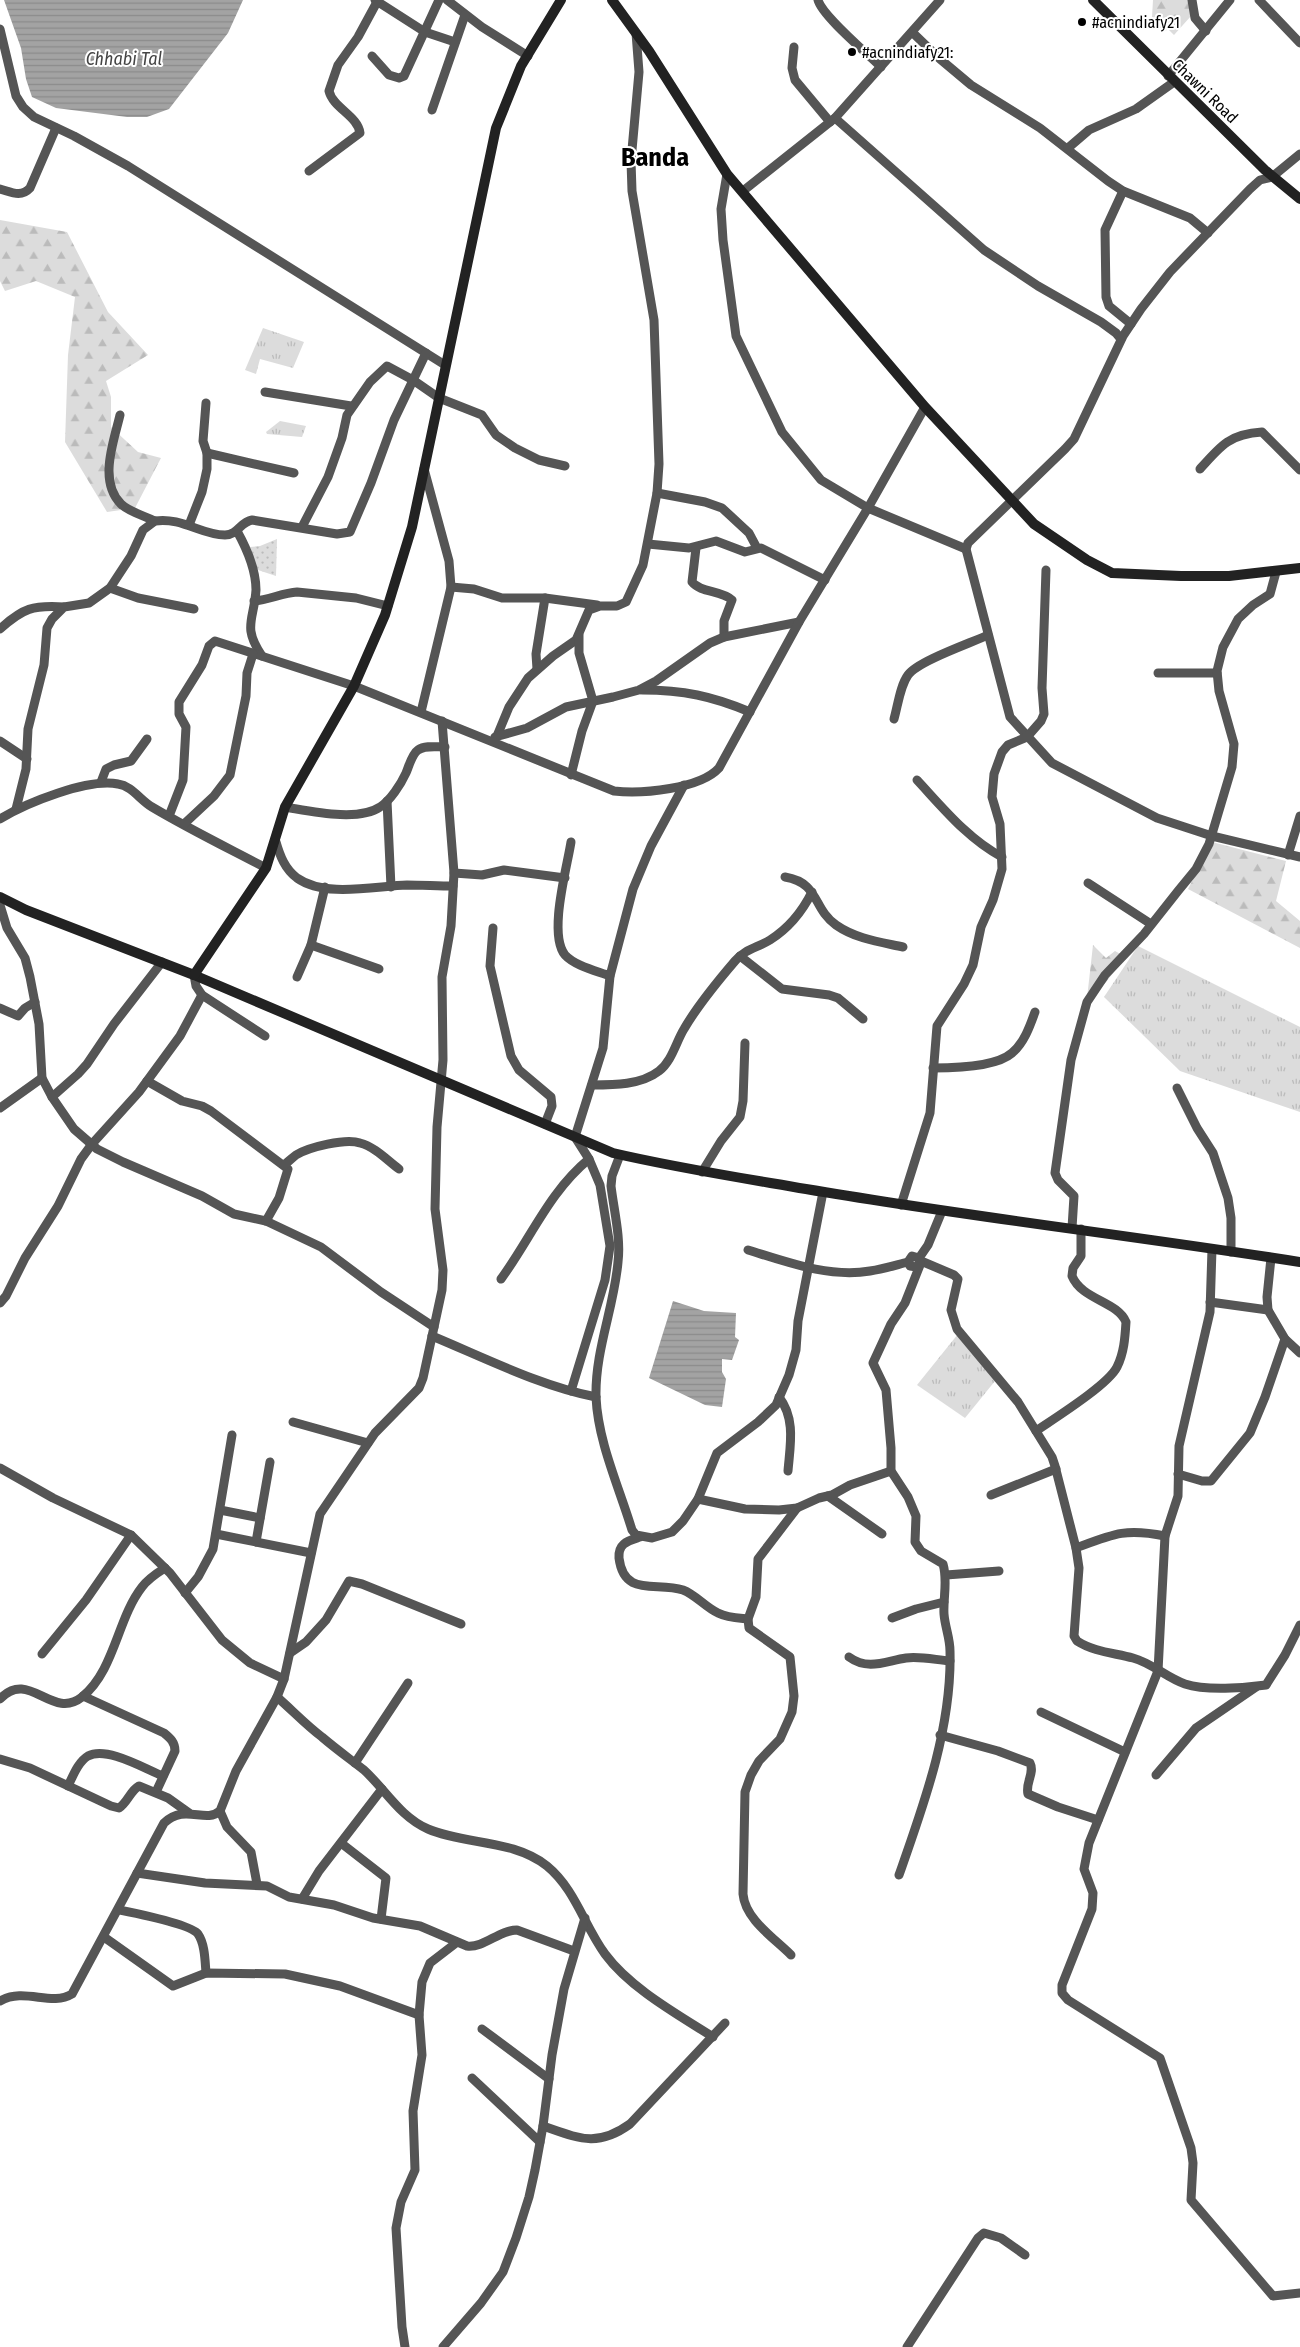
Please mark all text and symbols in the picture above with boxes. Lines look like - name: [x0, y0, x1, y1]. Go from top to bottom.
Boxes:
- place label: #acnindiafy21: [1092, 13, 1180, 32]
- marker: #acnindiafy21: [1076, 16, 1088, 28]
- place label: #acnindiafy21:: [862, 43, 953, 62]
- marker: #acnindiafy21:: [846, 46, 858, 58]
- water label: Chhabi Tal: [86, 48, 163, 70]
- street label: Chawni Road: [1168, 55, 1242, 127]
- district label: Banda: [621, 142, 689, 173]

